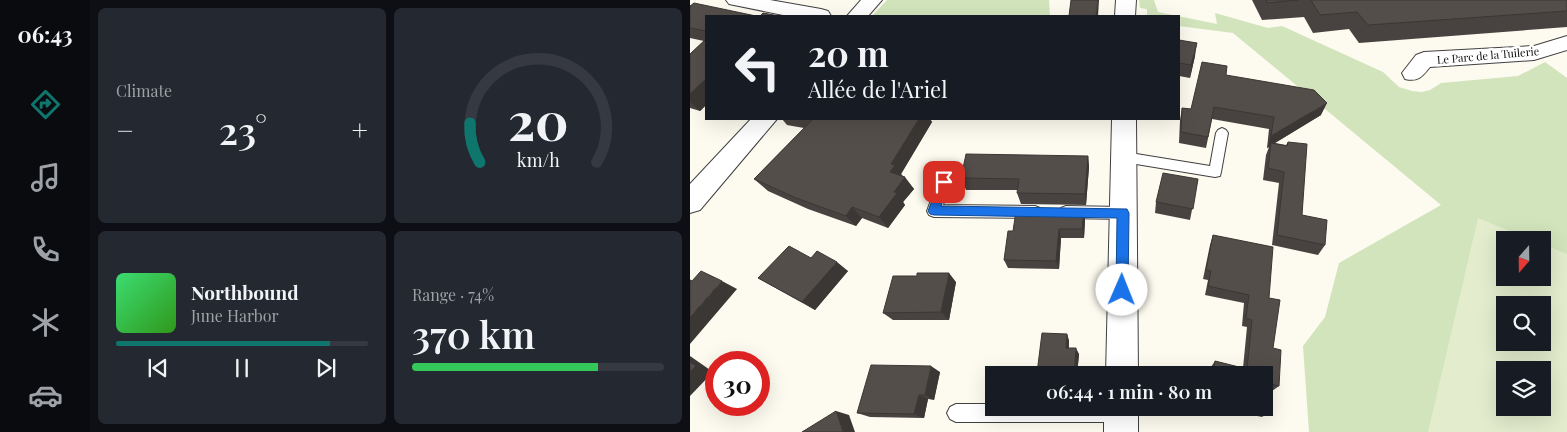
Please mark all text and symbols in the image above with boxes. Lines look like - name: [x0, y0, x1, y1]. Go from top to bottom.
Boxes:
- text: 06:43: [18, 19, 72, 49]
- text: 20 m: [808, 29, 889, 76]
- icon: left: [725, 35, 790, 100]
- street label: Le Parc de la Tuilerie: [1436, 43, 1540, 67]
- text: Allée de l'Ariel: [808, 74, 948, 104]
- text: Climate: [116, 80, 172, 101]
- text: 20: [508, 85, 568, 154]
- icon: directions: [28, 87, 63, 122]
- text: 23°: [219, 104, 267, 155]
- text: −: [116, 111, 134, 148]
- text: +: [352, 111, 368, 148]
- text: km/h: [517, 148, 560, 171]
- icon: music: [28, 160, 63, 195]
- pin: [923, 161, 965, 203]
- icon: arrive: [930, 168, 958, 196]
- north arrow: [1496, 231, 1551, 286]
- map controls: [1496, 231, 1551, 416]
- icon: phone: [28, 232, 63, 267]
- position arrow: [1095, 263, 1147, 315]
- text: Northbound: [191, 279, 299, 305]
- text: Range · 74%: [412, 284, 494, 305]
- button: search: [1496, 296, 1551, 351]
- icon: climate: [28, 305, 63, 340]
- text: June Harbor: [191, 305, 279, 326]
- text: 370 km: [412, 308, 535, 359]
- speed limit sign: 30: [705, 351, 770, 416]
- icon: previous: [144, 354, 172, 382]
- icon: pause: [228, 354, 256, 382]
- icon: next: [312, 354, 340, 382]
- button: layers: [1496, 361, 1551, 416]
- icon: car: [28, 378, 63, 413]
- text: 06:44 · 1 min · 80 m: [1046, 378, 1212, 404]

